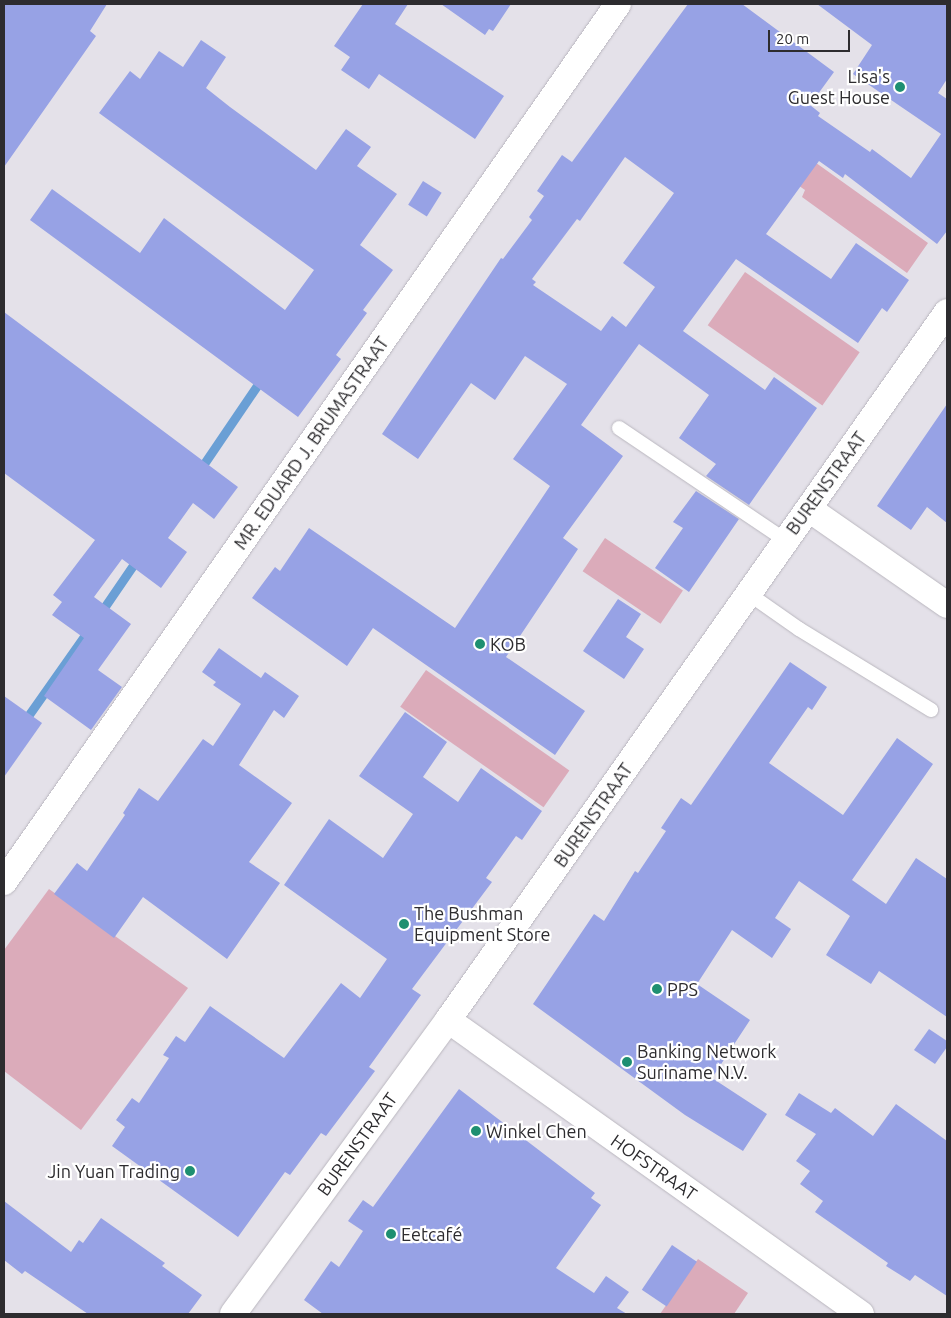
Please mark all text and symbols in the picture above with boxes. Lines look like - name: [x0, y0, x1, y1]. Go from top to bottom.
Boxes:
- scale bar: [771, 20, 854, 52]
- text: 20 m: [776, 30, 809, 47]
- place label: Lisa's Guest House: [788, 66, 890, 108]
- marker: Lisa's Guest House: [894, 81, 906, 93]
- street label: MR. EDUARD J. BRUMASTRAAT: [229, 333, 393, 553]
- street label: BURENSTRAAT: [781, 427, 871, 539]
- place label: KOB: [490, 633, 526, 655]
- marker: KOB: [474, 638, 486, 650]
- street label: BURENSTRAAT: [549, 759, 637, 871]
- place label: The Bushman Equipment Store: [414, 903, 550, 946]
- marker: The Bushman Equipment Store: [398, 918, 410, 930]
- place label: PPS: [667, 978, 698, 1000]
- marker: PPS: [651, 983, 663, 995]
- place label: Banking Network Suriname N.V.: [637, 1041, 776, 1084]
- marker: Banking Network Suriname N.V.: [621, 1056, 633, 1068]
- street label: BURENSTRAAT: [312, 1088, 402, 1200]
- place label: Winkel Chen: [486, 1120, 587, 1142]
- marker: Winkel Chen: [470, 1125, 482, 1137]
- street label: HOFSTRAAT: [607, 1129, 701, 1205]
- place label: Jin Yuan Trading: [47, 1160, 180, 1182]
- marker: Jin Yuan Trading: [184, 1165, 196, 1177]
- place label: Eetcafé: [401, 1223, 462, 1245]
- marker: Eetcafé: [385, 1228, 397, 1240]

